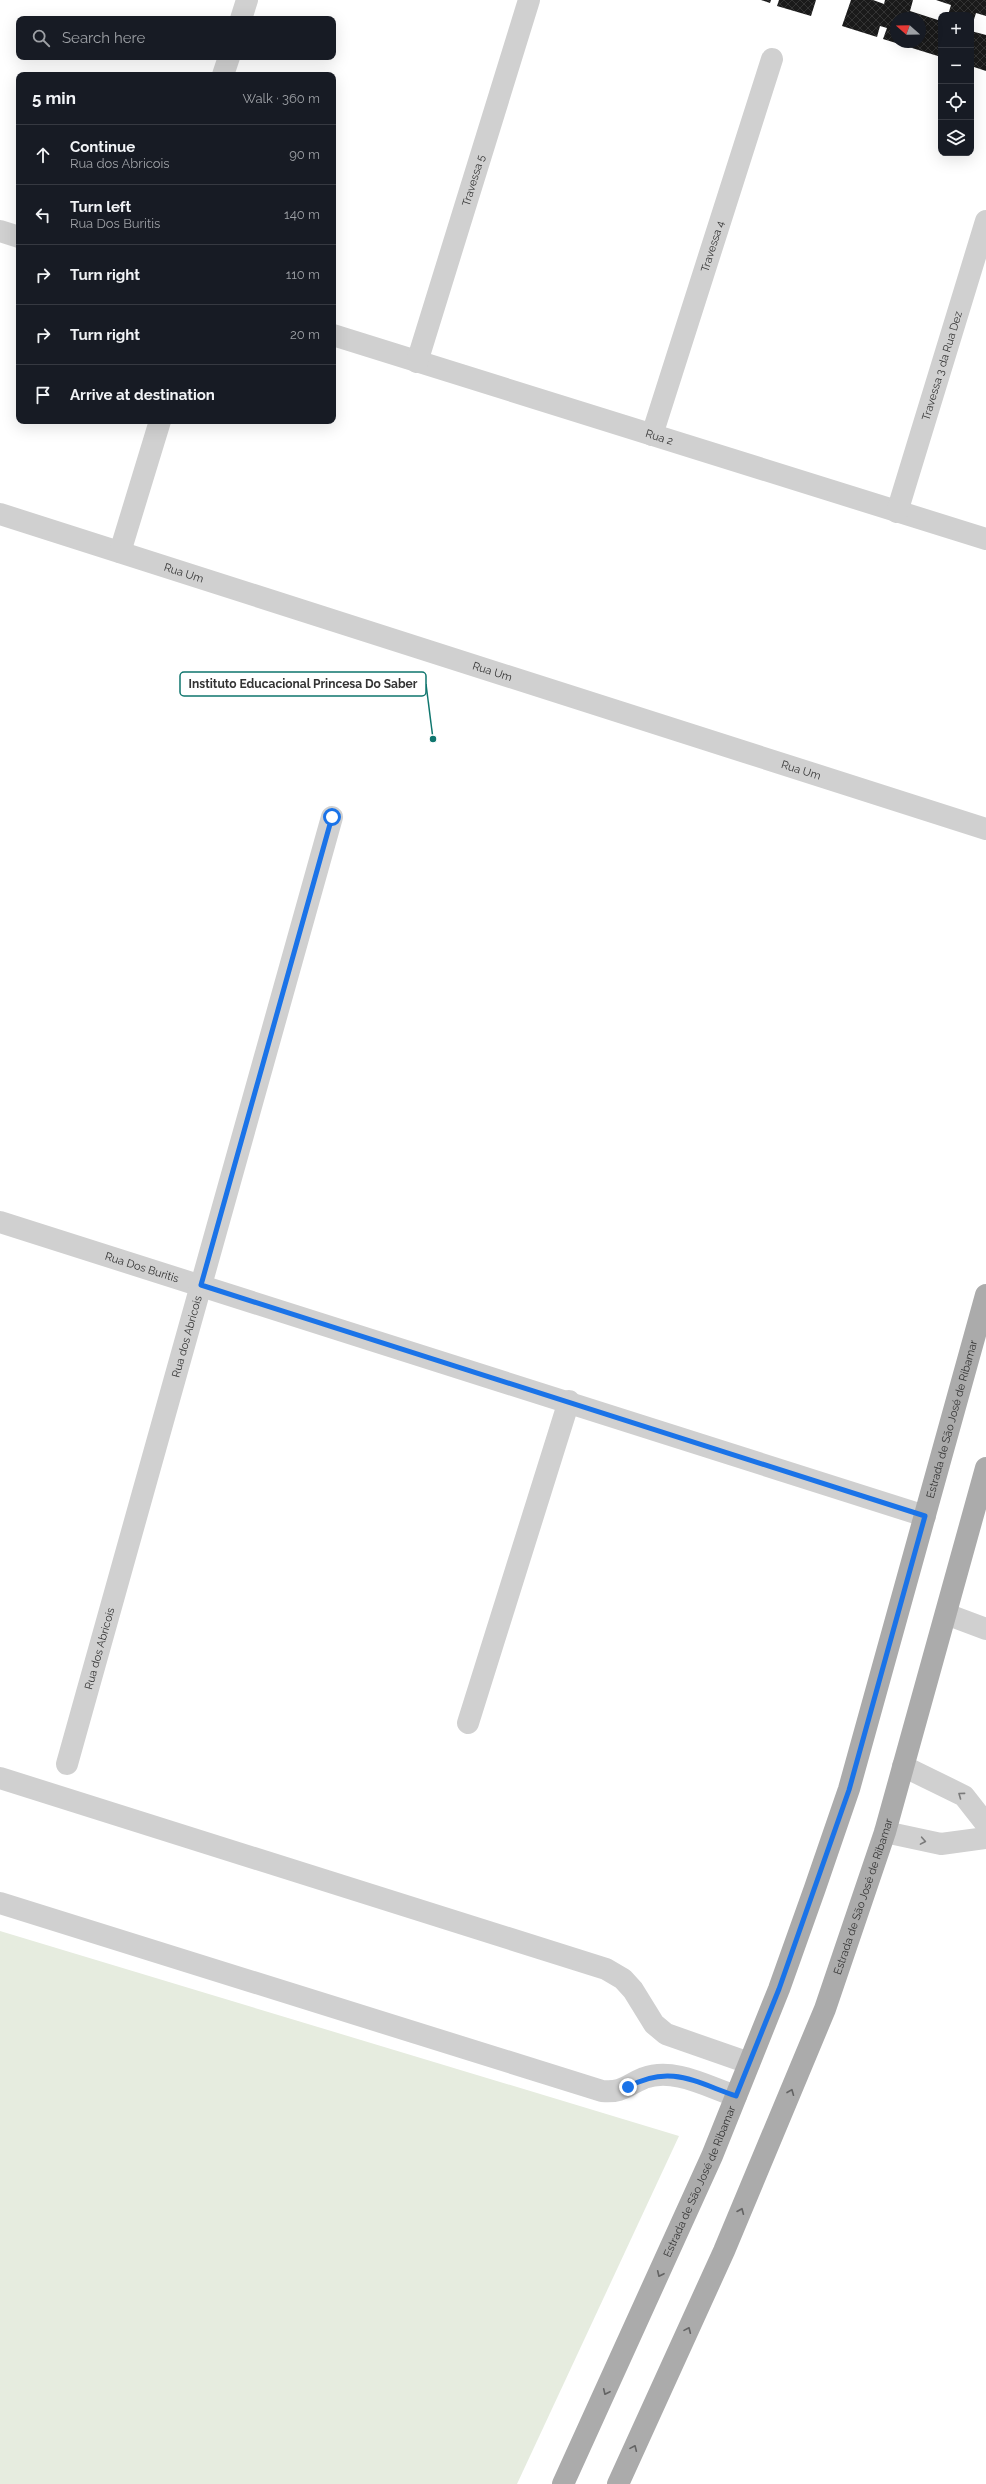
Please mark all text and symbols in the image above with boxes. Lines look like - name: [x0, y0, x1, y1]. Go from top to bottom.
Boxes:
- north arrow: [890, 12, 926, 48]
- map controls: [938, 12, 974, 156]
- button: +: [938, 12, 974, 48]
- search box: [16, 16, 336, 60]
- icon: search: [30, 27, 52, 49]
- text: Search here: [62, 29, 145, 47]
- button: −: [938, 48, 974, 84]
- button: locate: [938, 84, 974, 120]
- text: 5 min: [32, 88, 76, 108]
- text: Walk · 360 m: [242, 91, 320, 106]
- button: layers: [938, 120, 974, 156]
- text: Continue: [70, 138, 135, 156]
- icon: ahead: [32, 144, 54, 166]
- text: 90 m: [289, 147, 320, 162]
- street label: Travessa 5: [460, 153, 488, 208]
- text: Rua dos Abricois: [70, 156, 170, 171]
- text: Turn left: [70, 198, 131, 216]
- icon: left: [32, 204, 54, 226]
- text: 140 m: [284, 207, 320, 222]
- text: Rua Dos Buritis: [70, 216, 160, 231]
- street label: Travessa 4: [698, 219, 727, 274]
- icon: right: [32, 264, 54, 286]
- text: Turn right: [70, 266, 140, 284]
- text: 110 m: [286, 267, 320, 282]
- street label: Travessa 3 da Rua Dez: [919, 309, 965, 422]
- icon: right: [32, 324, 54, 346]
- text: Turn right: [70, 326, 140, 344]
- text: 20 m: [290, 327, 320, 342]
- icon: arrive: [32, 384, 54, 406]
- text: Arrive at destination: [70, 386, 215, 404]
- street label: Rua 2: [644, 427, 675, 448]
- street label: Rua Um: [162, 561, 205, 586]
- street label: Rua Um: [471, 659, 514, 684]
- callout: Instituto Educacional Princesa Do Saber: [180, 672, 426, 696]
- text: Instituto Educacional Princesa Do Saber: [189, 677, 418, 691]
- street label: Rua Um: [780, 758, 822, 783]
- route start: [323, 808, 341, 826]
- street label: Rua Dos Buritis: [103, 1250, 180, 1285]
- street label: Rua dos Abricois: [169, 1294, 205, 1379]
- street label: Estrada de São José de Ribamar: [924, 1338, 980, 1500]
- street label: Rua dos Abricois: [82, 1606, 117, 1691]
- one-way arrow: [959, 1793, 966, 1800]
- street label: Estrada de São José de Ribamar: [831, 1817, 895, 1976]
- one-way arrow: [920, 1837, 926, 1845]
- route end: [619, 2078, 637, 2096]
- one-way arrow: [786, 2088, 794, 2096]
- street label: Estrada de São José de Ribamar: [661, 2104, 739, 2259]
- one-way arrow: [736, 2208, 744, 2215]
- one-way arrow: [657, 2269, 665, 2277]
- one-way arrow: [683, 2327, 691, 2335]
- one-way arrow: [603, 2387, 611, 2395]
- one-way arrow: [629, 2445, 637, 2453]

